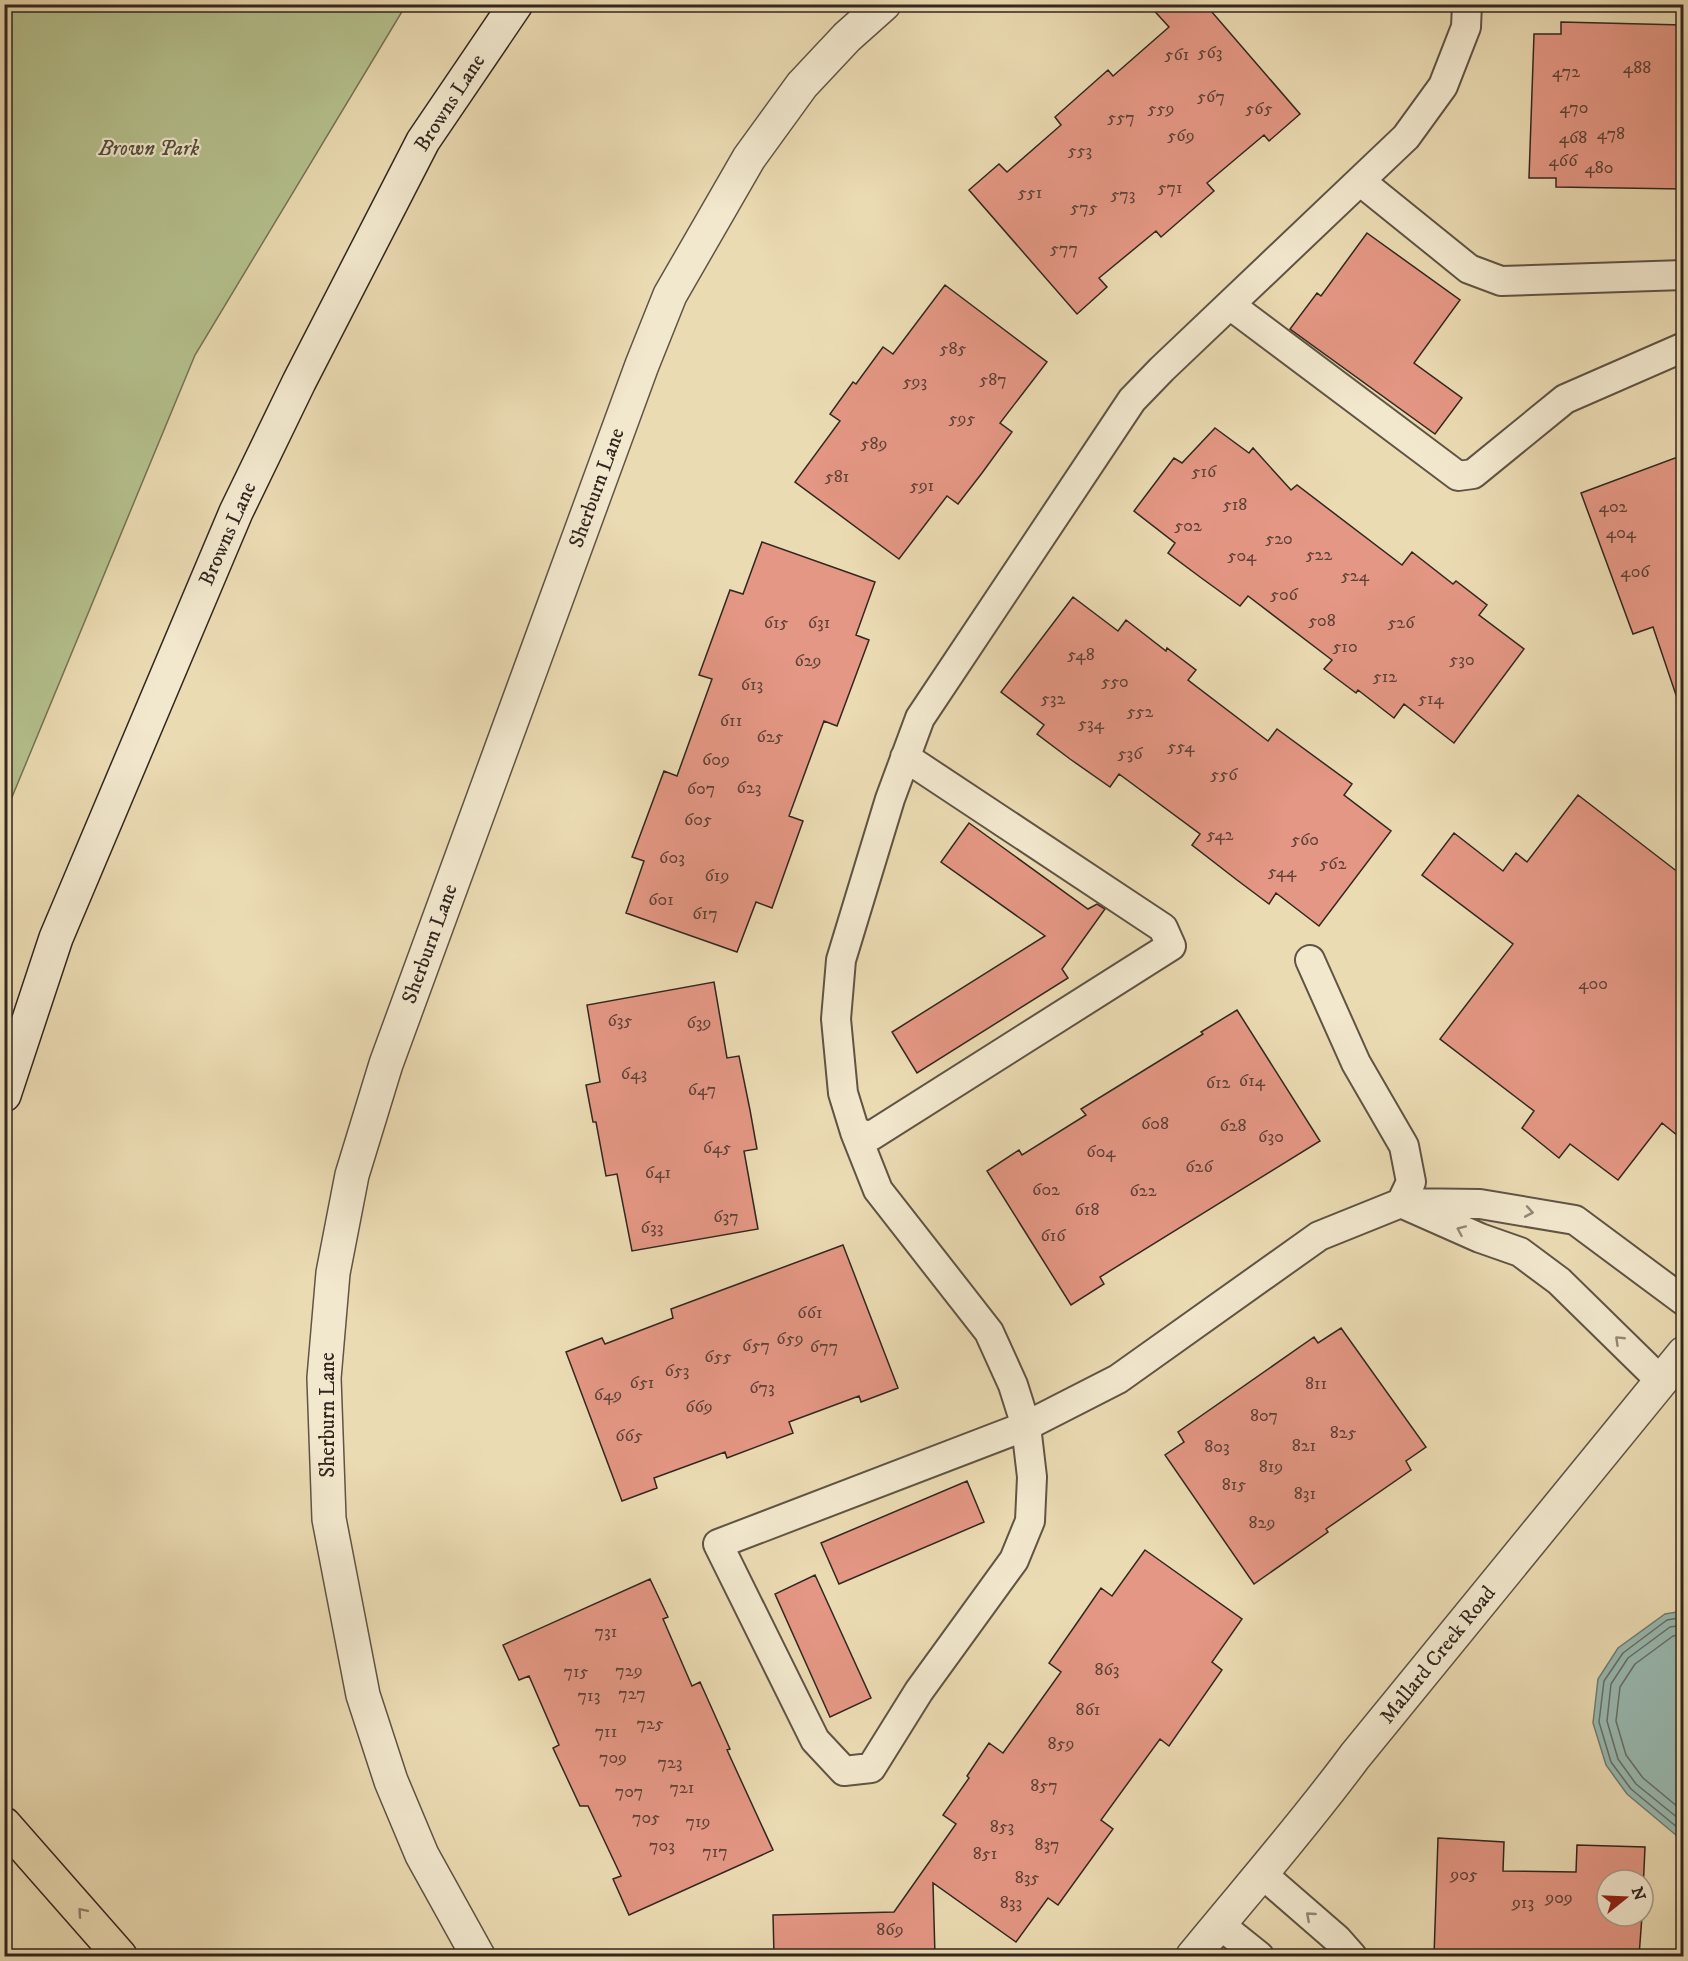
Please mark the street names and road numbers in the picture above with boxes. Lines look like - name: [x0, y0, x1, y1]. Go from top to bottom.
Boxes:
- street label: Browns Lane: [409, 49, 491, 157]
- street label: Sherburn Lane: [563, 424, 631, 551]
- street label: Browns Lane: [194, 478, 263, 590]
- street label: Sherburn Lane: [396, 880, 464, 1007]
- street label: Sherburn Lane: [315, 1352, 341, 1478]
- street label: Mallard Creek Road: [1374, 1580, 1502, 1729]

